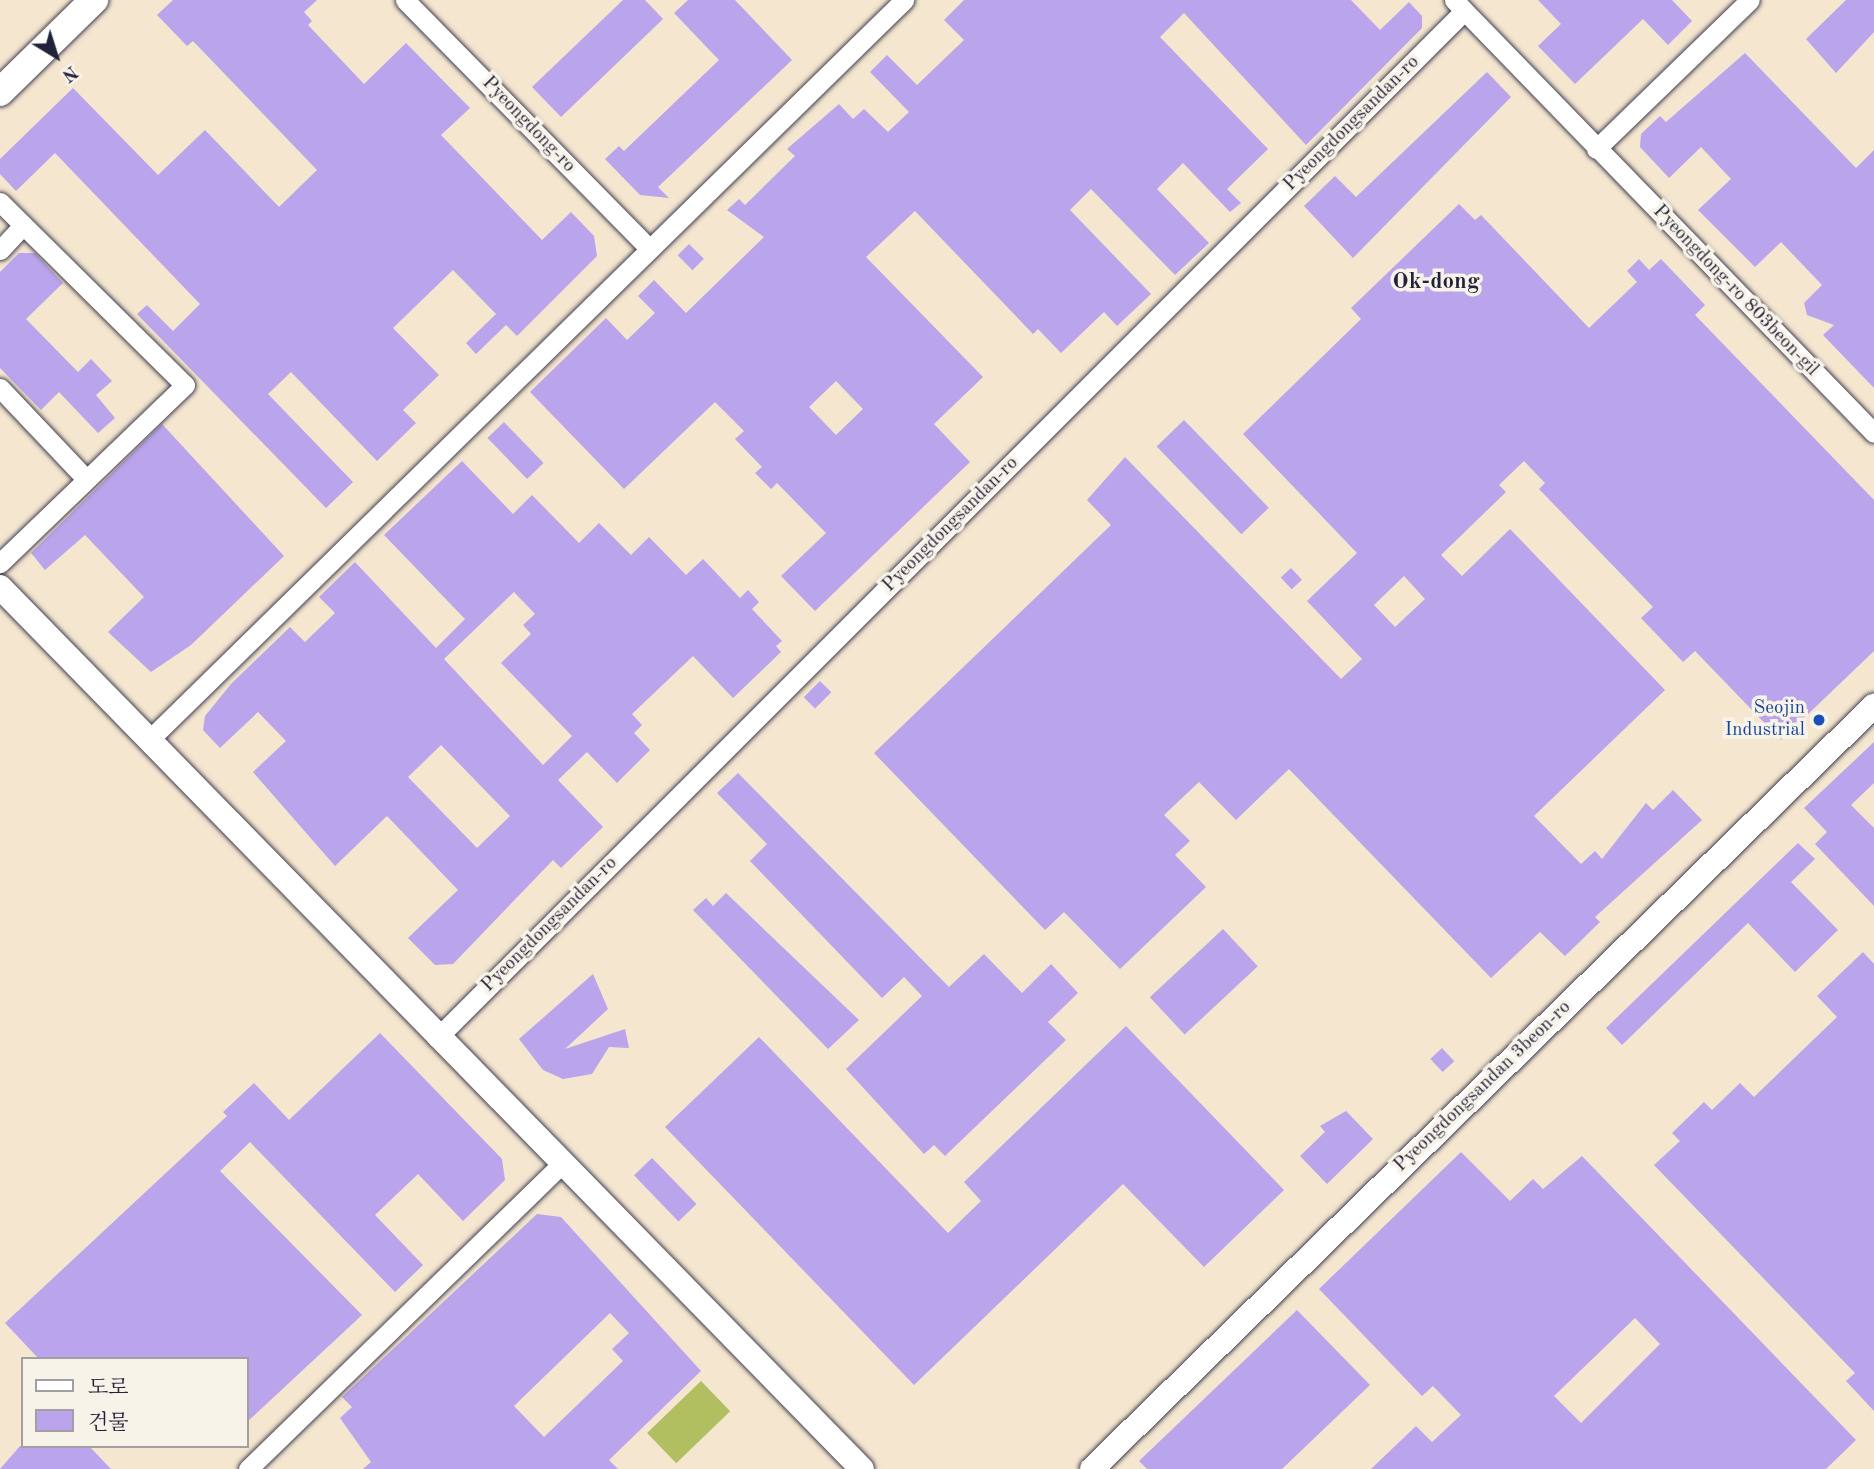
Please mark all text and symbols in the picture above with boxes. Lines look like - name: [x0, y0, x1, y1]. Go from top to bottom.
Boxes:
- north arrow: [21, 21, 91, 91]
- street label: Pyeongdongsandan-ro: [1279, 51, 1425, 197]
- text: N: [58, 61, 81, 85]
- street label: Pyeongdong-ro: [476, 72, 580, 178]
- street label: Pyeongdong-ro 803beon-gil: [1647, 201, 1823, 381]
- district label: Ok-dong: [1392, 268, 1480, 296]
- street label: Pyeongdongsandan-ro: [878, 452, 1024, 598]
- place label: Seojin Industrial: [1725, 698, 1805, 742]
- marker: Seojin Industrial: [1811, 712, 1827, 728]
- street label: Pyeongdongsandan-ro: [477, 852, 623, 998]
- street label: Pyeongdongsandan 3beon-ro: [1390, 997, 1576, 1177]
- legend: [21, 1357, 248, 1448]
- text: 도로: [88, 1378, 129, 1399]
- text: 건물: [88, 1413, 129, 1434]

